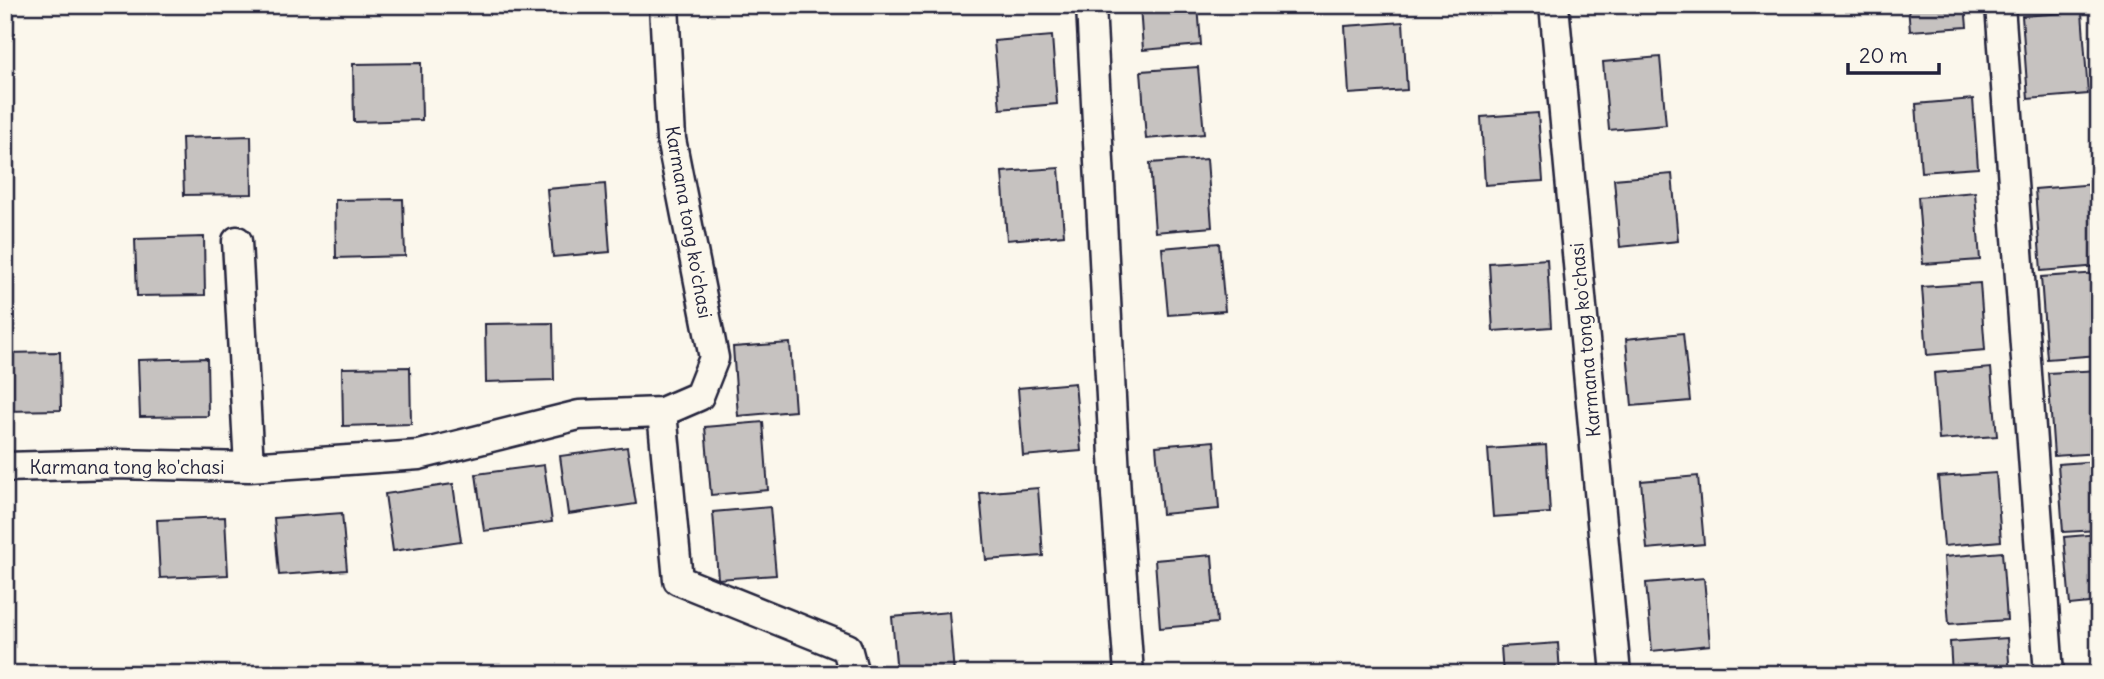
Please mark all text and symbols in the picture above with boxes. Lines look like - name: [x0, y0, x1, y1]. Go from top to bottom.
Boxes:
- scale bar: [1848, 32, 1940, 76]
- text: 20 m: [1859, 42, 1908, 69]
- street label: Karmana tong ko'chasi: [660, 124, 718, 320]
- street label: Karmana tong ko'chasi: [1565, 242, 1605, 438]
- street label: Karmana tong ko'chasi: [30, 455, 224, 479]

